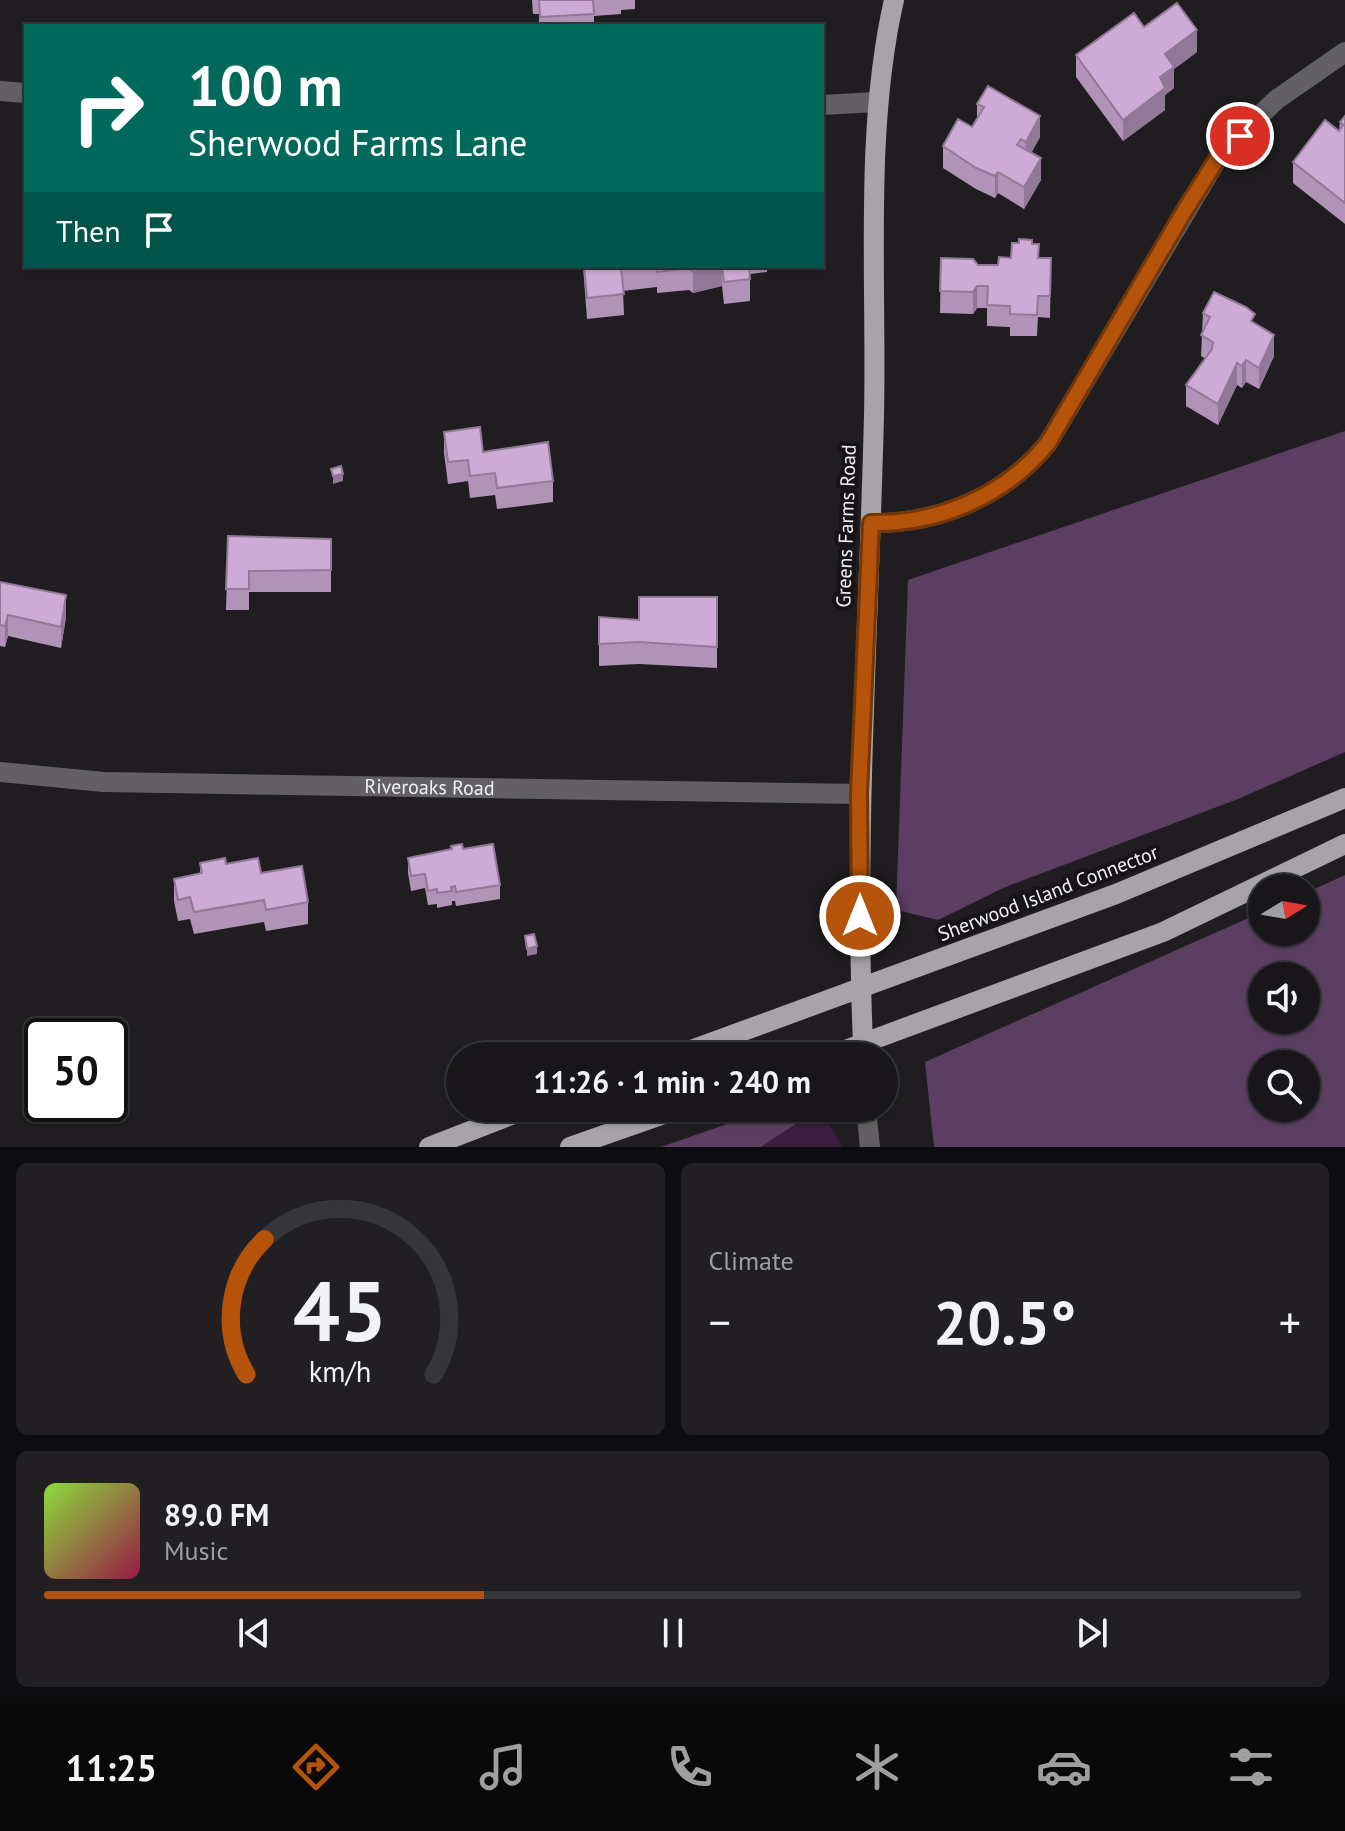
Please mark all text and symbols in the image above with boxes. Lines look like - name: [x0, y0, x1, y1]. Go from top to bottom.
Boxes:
- text: 100 m: [188, 49, 343, 121]
- icon: right: [56, 56, 160, 160]
- pin: [1206, 102, 1274, 170]
- icon: arrive: [1218, 114, 1262, 158]
- text: Sherwood Farms Lane: [188, 119, 527, 166]
- icon: arrive: [137, 208, 181, 252]
- text: Then: [56, 211, 121, 250]
- street label: Greens Farms Road: [830, 444, 862, 608]
- street label: Riveroaks Road: [364, 773, 495, 801]
- street label: Sherwood Island Connector: [934, 839, 1162, 947]
- position arrow: [818, 874, 902, 958]
- north arrow: [1248, 874, 1320, 946]
- map controls: [1248, 874, 1320, 1122]
- button: sound: [1248, 962, 1320, 1034]
- speed limit sign: 50: [24, 1018, 128, 1122]
- button: search: [1248, 1050, 1320, 1122]
- text: 11:26 · 1 min · 240 m: [533, 1062, 811, 1101]
- text: Climate: [709, 1244, 794, 1277]
- text: 45: [293, 1256, 387, 1364]
- text: 20.5°: [933, 1283, 1076, 1361]
- text: −: [709, 1293, 731, 1350]
- text: +: [1279, 1293, 1301, 1350]
- text: km/h: [309, 1353, 372, 1390]
- text: 89.0 FM: [164, 1495, 269, 1534]
- text: Music: [164, 1534, 228, 1567]
- icon: previous: [232, 1611, 276, 1655]
- icon: pause: [651, 1611, 695, 1655]
- icon: next: [1070, 1611, 1114, 1655]
- icon: directions: [288, 1739, 344, 1795]
- icon: music: [475, 1739, 531, 1795]
- icon: phone: [662, 1739, 718, 1795]
- icon: climate: [849, 1739, 905, 1795]
- icon: car: [1036, 1739, 1092, 1795]
- icon: filters: [1223, 1739, 1279, 1795]
- text: 11:25: [66, 1744, 157, 1791]

